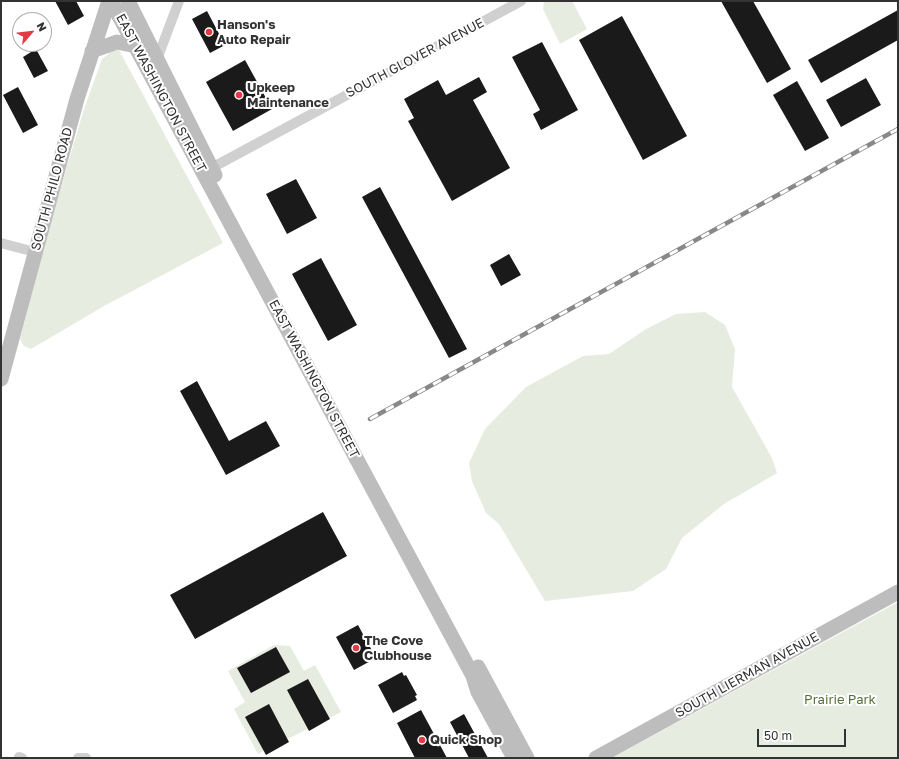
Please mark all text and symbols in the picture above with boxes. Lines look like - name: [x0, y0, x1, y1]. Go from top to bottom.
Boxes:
- street label: EAST WASHINGTON STREET: [113, 11, 209, 175]
- north arrow: [12, 12, 52, 52]
- street label: SOUTH GLOVER AVENUE: [343, 15, 487, 101]
- place label: Hanson's Auto Repair: [217, 17, 291, 48]
- text: N: [34, 20, 50, 33]
- marker: Hanson's Auto Repair: [204, 27, 214, 37]
- place label: Upkeep Maintenance: [247, 80, 329, 111]
- marker: Upkeep Maintenance: [234, 90, 244, 100]
- street label: SOUTH PHILO ROAD: [28, 126, 76, 252]
- street label: EAST WASHINGTON STREET: [266, 297, 362, 461]
- street label: SOUTH LIERMAN AVENUE: [673, 629, 821, 721]
- place label: The Cove Clubhouse: [364, 633, 432, 664]
- marker: The Cove Clubhouse: [351, 643, 361, 653]
- park label: Prairie Park: [804, 692, 876, 708]
- scale bar: [759, 721, 848, 747]
- text: 50 m: [764, 728, 792, 743]
- place label: Quick Shop: [430, 732, 502, 748]
- marker: Quick Shop: [417, 735, 427, 745]

